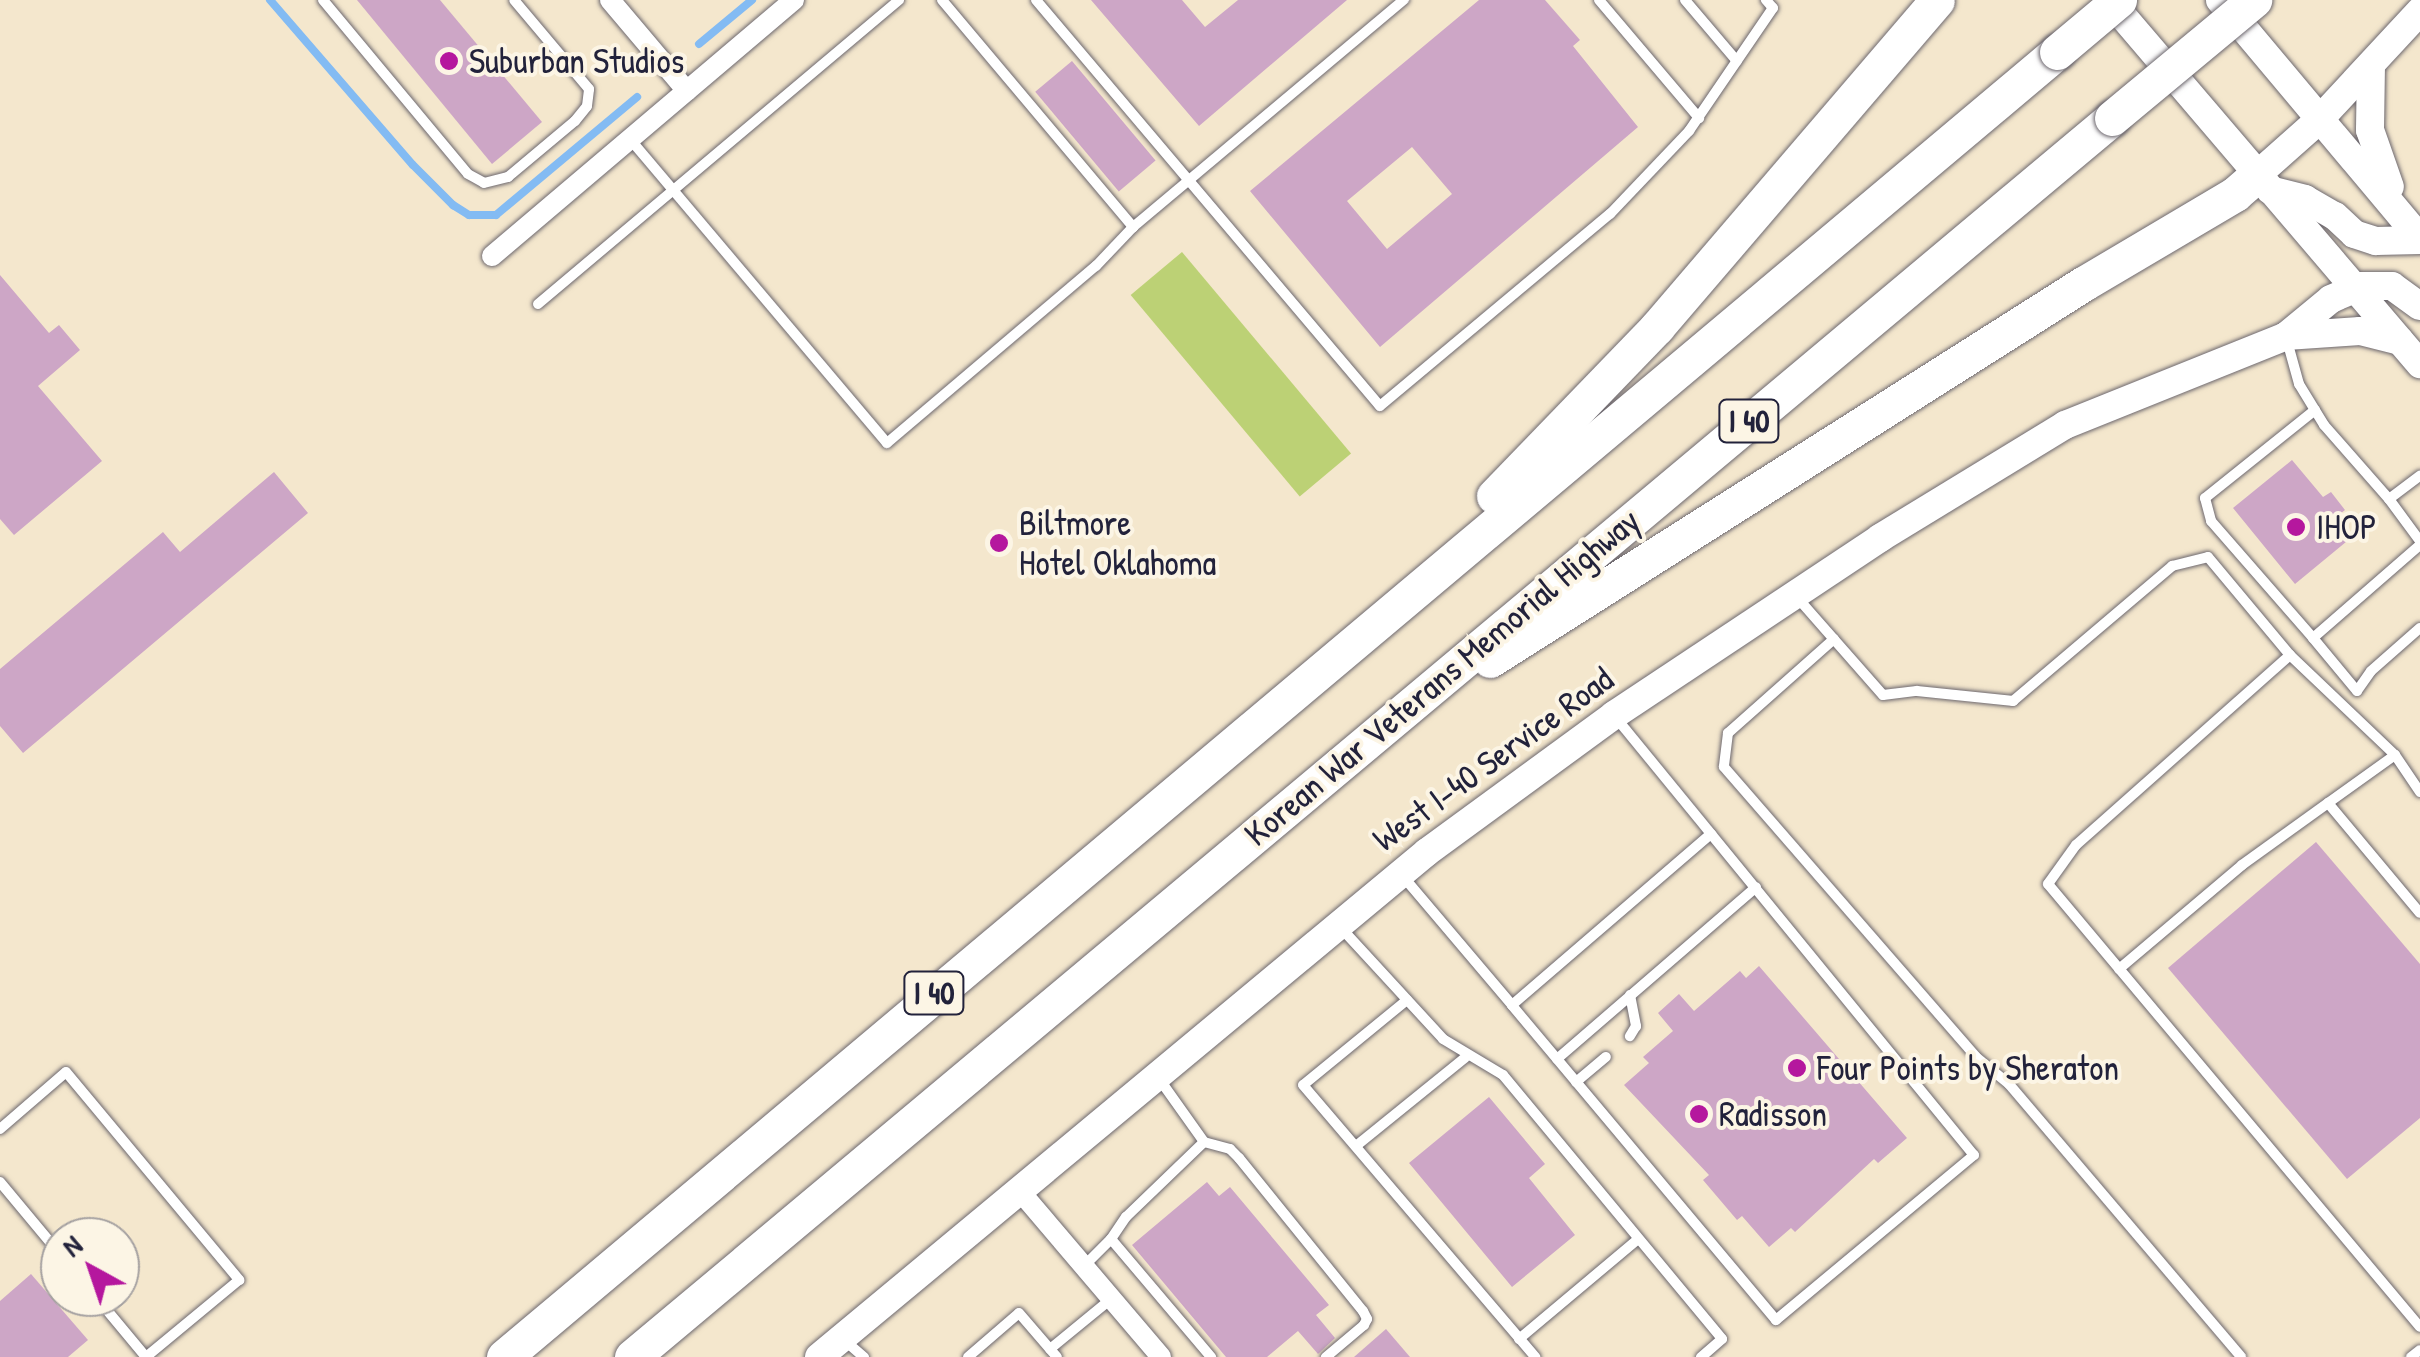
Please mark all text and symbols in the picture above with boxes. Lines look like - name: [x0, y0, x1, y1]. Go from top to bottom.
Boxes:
- place label: Suburban Studios: [469, 40, 684, 82]
- marker: Suburban Studios: [438, 50, 460, 72]
- road number: I 40: [1716, 394, 1782, 448]
- street label: Korean War Veterans Memorial Highway: [1236, 499, 1648, 855]
- place label: Biltmore Hotel Oklahoma: [1019, 502, 1216, 584]
- place label: IHOP: [2316, 506, 2377, 548]
- marker: IHOP: [2285, 516, 2307, 538]
- marker: Biltmore Hotel Oklahoma: [988, 532, 1010, 554]
- street label: West I-40 Service Road: [1365, 658, 1621, 860]
- road number: I 40: [902, 966, 966, 1020]
- place label: Four Points by Sheraton: [1817, 1047, 2119, 1089]
- marker: Four Points by Sheraton: [1786, 1057, 1808, 1079]
- place label: Radisson: [1719, 1093, 1827, 1135]
- marker: Radisson: [1688, 1103, 1710, 1125]
- north arrow: [40, 1217, 140, 1317]
- text: N: [54, 1226, 90, 1265]

